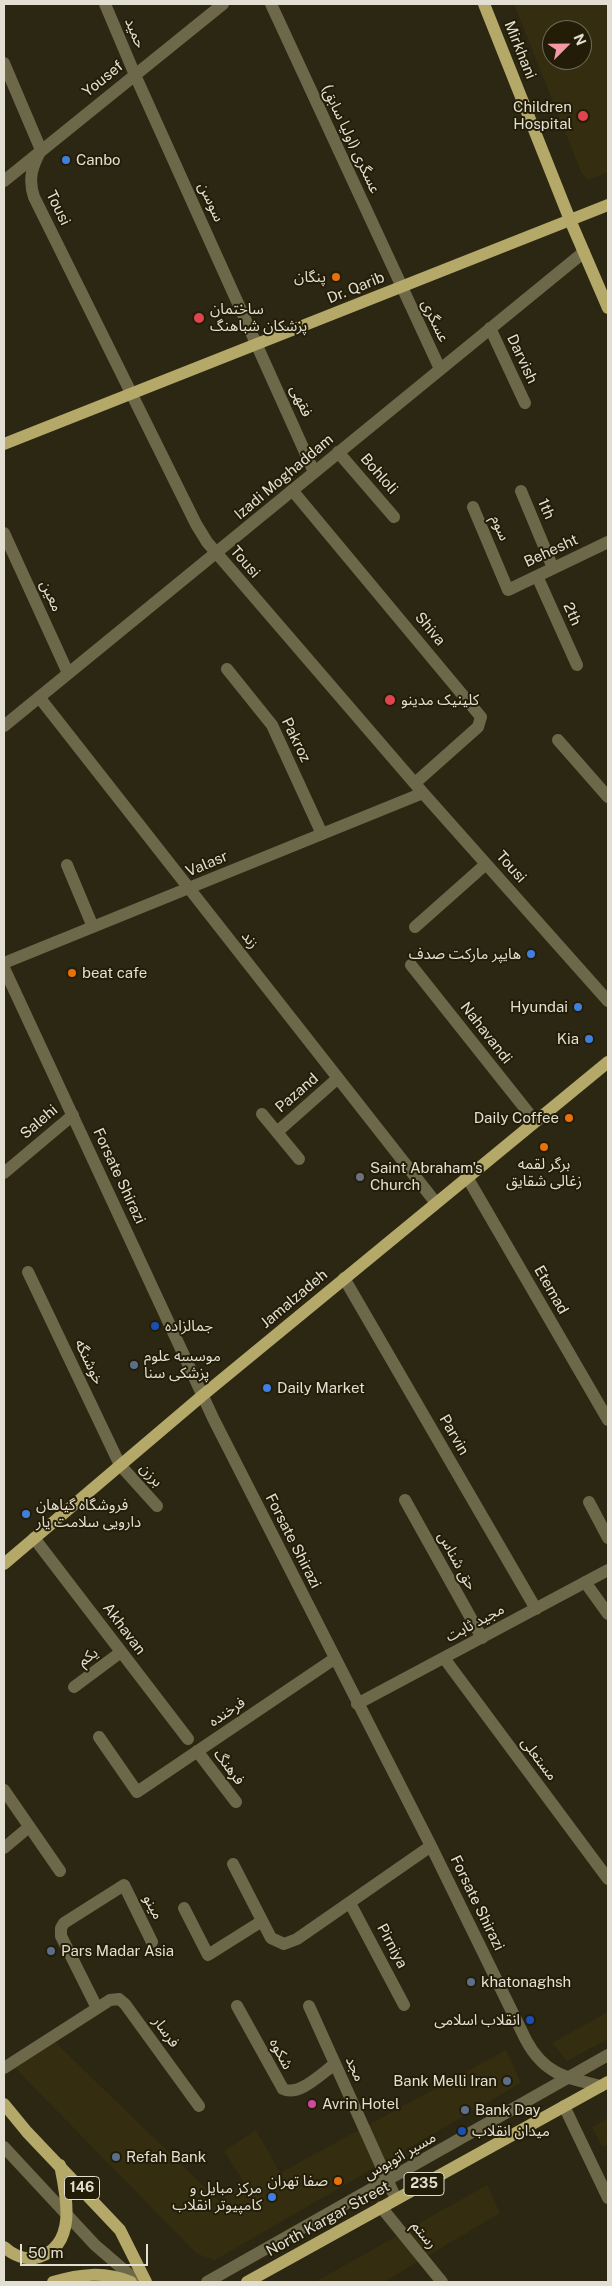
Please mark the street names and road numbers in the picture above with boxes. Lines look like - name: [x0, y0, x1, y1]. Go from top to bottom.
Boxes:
- street label: حمید: [121, 15, 149, 51]
- street label: Mirkhani: [500, 19, 540, 81]
- street label: Yousef: [79, 57, 127, 101]
- street label: عسگری (اولیا سابق): [318, 82, 384, 196]
- street label: سوسن: [194, 179, 228, 225]
- street label: Tousi: [42, 188, 74, 228]
- street label: Dr. Qarib: [325, 268, 387, 308]
- street label: عسگری: [417, 297, 453, 345]
- street label: Darvish: [503, 332, 541, 386]
- street label: فقهی: [286, 382, 316, 420]
- street label: Izadi Moghaddam: [231, 430, 337, 524]
- street label: Bohloli: [356, 450, 402, 498]
- street label: 1th: [534, 496, 558, 522]
- street label: سوم: [487, 512, 513, 544]
- street label: Behesht: [521, 531, 581, 571]
- street label: Tousi: [226, 542, 264, 582]
- street label: معین: [36, 578, 66, 614]
- street label: 2th: [559, 600, 585, 628]
- street label: Shiva: [411, 609, 449, 649]
- street label: Pakroz: [278, 715, 314, 765]
- street label: Valasr: [183, 847, 231, 881]
- street label: Tousi: [492, 847, 530, 887]
- street label: زند: [238, 928, 262, 952]
- street label: Nahavandi: [456, 999, 516, 1067]
- street label: Pazand: [272, 1070, 322, 1116]
- street label: Salehi: [17, 1101, 61, 1143]
- street label: Forsate Shirazi: [89, 1125, 149, 1227]
- street label: Etemad: [530, 1262, 572, 1318]
- street label: Jamalzadeh: [257, 1266, 331, 1332]
- street label: خوشنگه: [71, 1337, 107, 1387]
- street label: Parvin: [435, 1412, 473, 1458]
- street label: برزن: [136, 1459, 166, 1491]
- street label: Forsate Shirazi: [261, 1491, 325, 1591]
- street label: حق شناس: [434, 1529, 480, 1593]
- street label: Akhavan: [99, 1600, 149, 1658]
- street label: مجید ثابت: [443, 1600, 507, 1646]
- street label: یکم: [74, 1644, 102, 1670]
- street label: فرخنده: [205, 1693, 249, 1731]
- street label: مستعلی: [517, 1734, 561, 1784]
- street label: فرهنگ: [210, 1745, 248, 1789]
- street label: Forsate Shirazi: [446, 1852, 508, 1954]
- street label: مینو: [139, 1891, 167, 1923]
- street label: Pirniya: [373, 1921, 411, 1971]
- street label: فرسار: [149, 2013, 183, 2051]
- street label: شکوه: [265, 2035, 297, 2073]
- street label: مجد: [342, 2054, 368, 2084]
- street label: مسیر اتوبوس: [361, 2128, 439, 2184]
- road number: 235: [404, 2172, 444, 2196]
- road number: 146: [64, 2176, 100, 2200]
- street label: North Kargar Street: [263, 2178, 393, 2260]
- street label: رستم: [407, 2217, 441, 2253]

